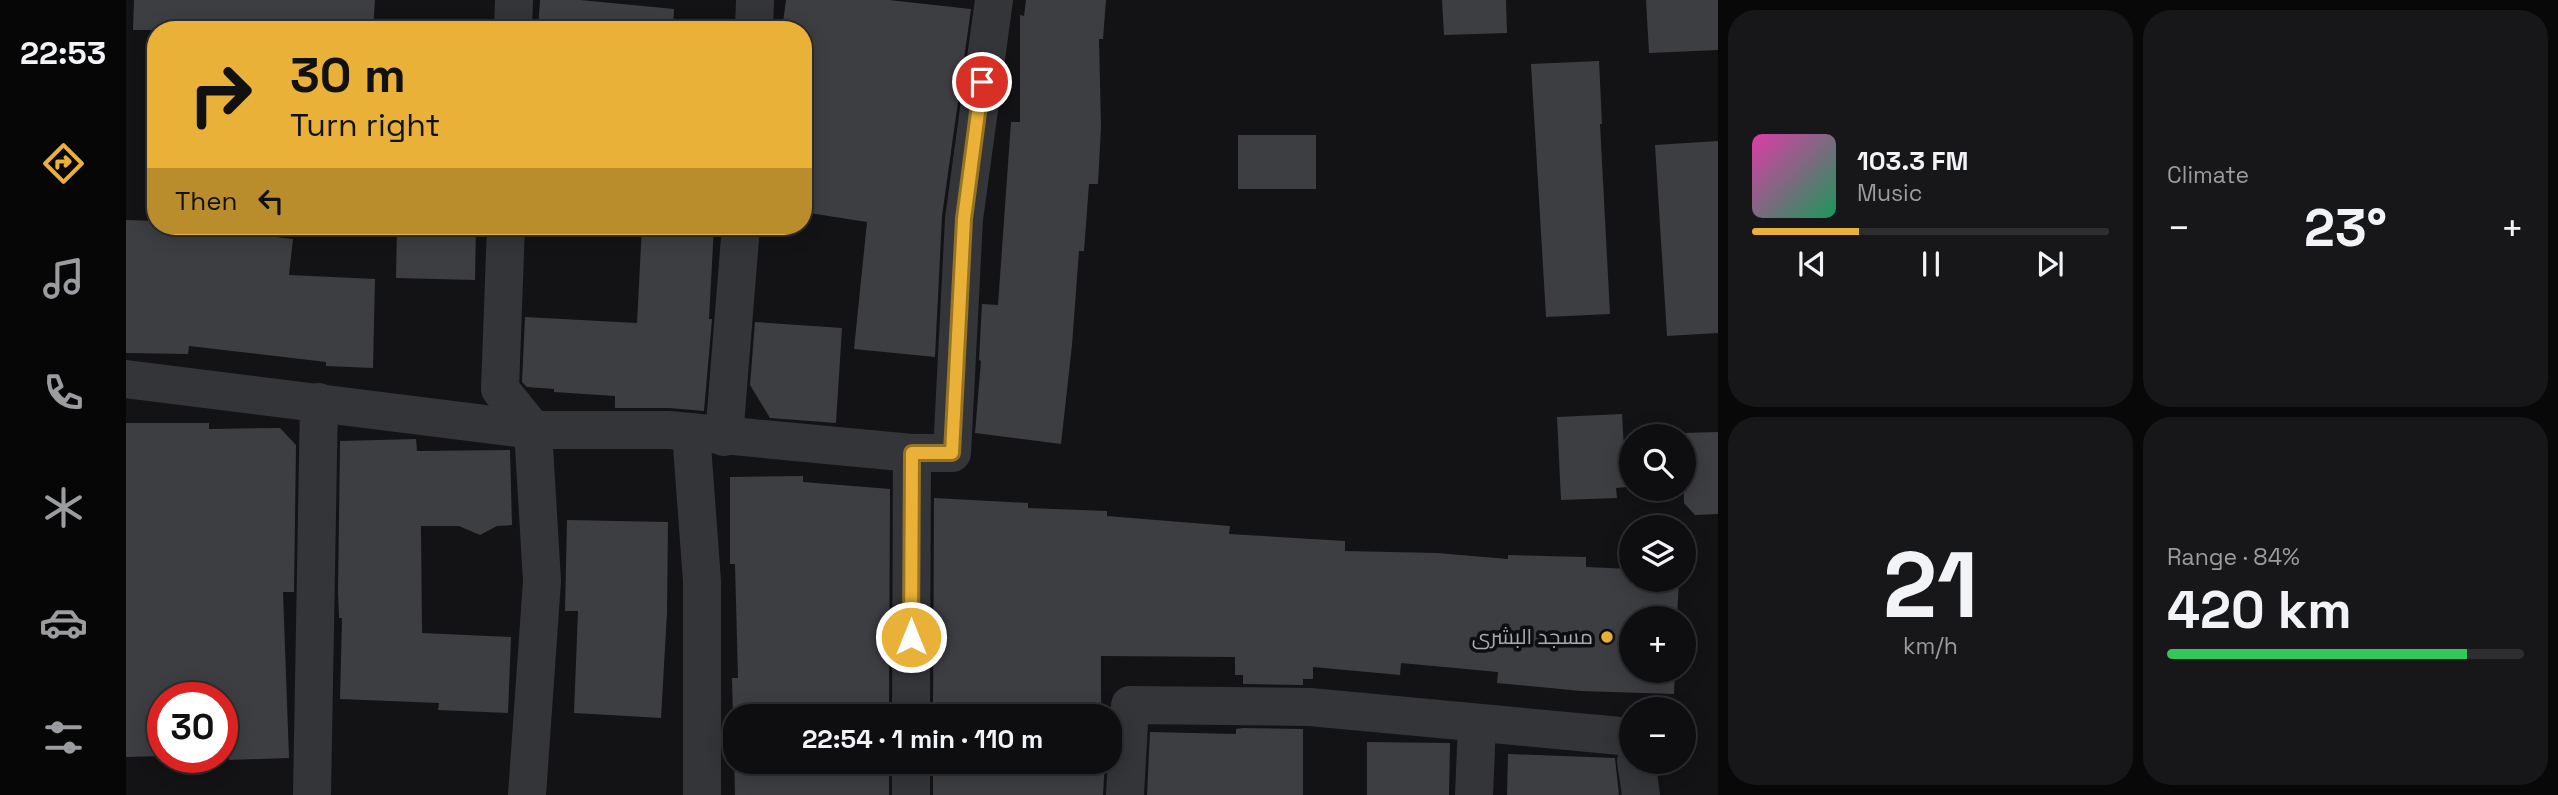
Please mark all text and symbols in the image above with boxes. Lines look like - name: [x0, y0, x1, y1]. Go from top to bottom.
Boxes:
- text: 22:53: [20, 33, 106, 73]
- text: 30 m: [290, 44, 406, 106]
- icon: right: [175, 49, 266, 140]
- pin: [952, 52, 1012, 112]
- icon: arrive: [963, 63, 1001, 101]
- text: Turn right: [290, 105, 440, 145]
- icon: directions: [39, 139, 88, 188]
- text: 103.3 FM: [1857, 144, 1968, 178]
- text: Climate: [2167, 160, 2249, 190]
- text: Music: [1857, 178, 1922, 208]
- icon: left: [252, 182, 290, 220]
- text: Then: [175, 184, 238, 218]
- text: 23°: [2304, 195, 2387, 261]
- text: −: [2167, 204, 2191, 252]
- text: +: [2500, 204, 2524, 252]
- icon: previous: [1793, 245, 1831, 283]
- icon: pause: [1912, 245, 1950, 283]
- icon: next: [2031, 245, 2069, 283]
- icon: music: [39, 254, 88, 303]
- icon: phone: [39, 368, 88, 417]
- map controls: [1619, 424, 1696, 774]
- button: search: [1619, 424, 1696, 501]
- icon: climate: [39, 483, 88, 532]
- button: layers: [1619, 515, 1696, 592]
- text: 21: [1883, 527, 1978, 644]
- text: Range · 84%: [2167, 542, 2300, 572]
- text: 420 km: [2167, 577, 2352, 643]
- icon: car: [39, 598, 88, 647]
- position arrow: [874, 600, 948, 674]
- button: +: [1619, 606, 1696, 683]
- place label: مسجد البشرى: [1472, 623, 1593, 650]
- marker: مسجد البشرى: [1599, 629, 1615, 645]
- text: km/h: [1903, 631, 1958, 661]
- speed limit sign: 30: [147, 682, 238, 773]
- button: −: [1619, 697, 1696, 774]
- icon: filters: [39, 713, 88, 762]
- text: 22:54 · 1 min · 110 m: [802, 722, 1043, 756]

